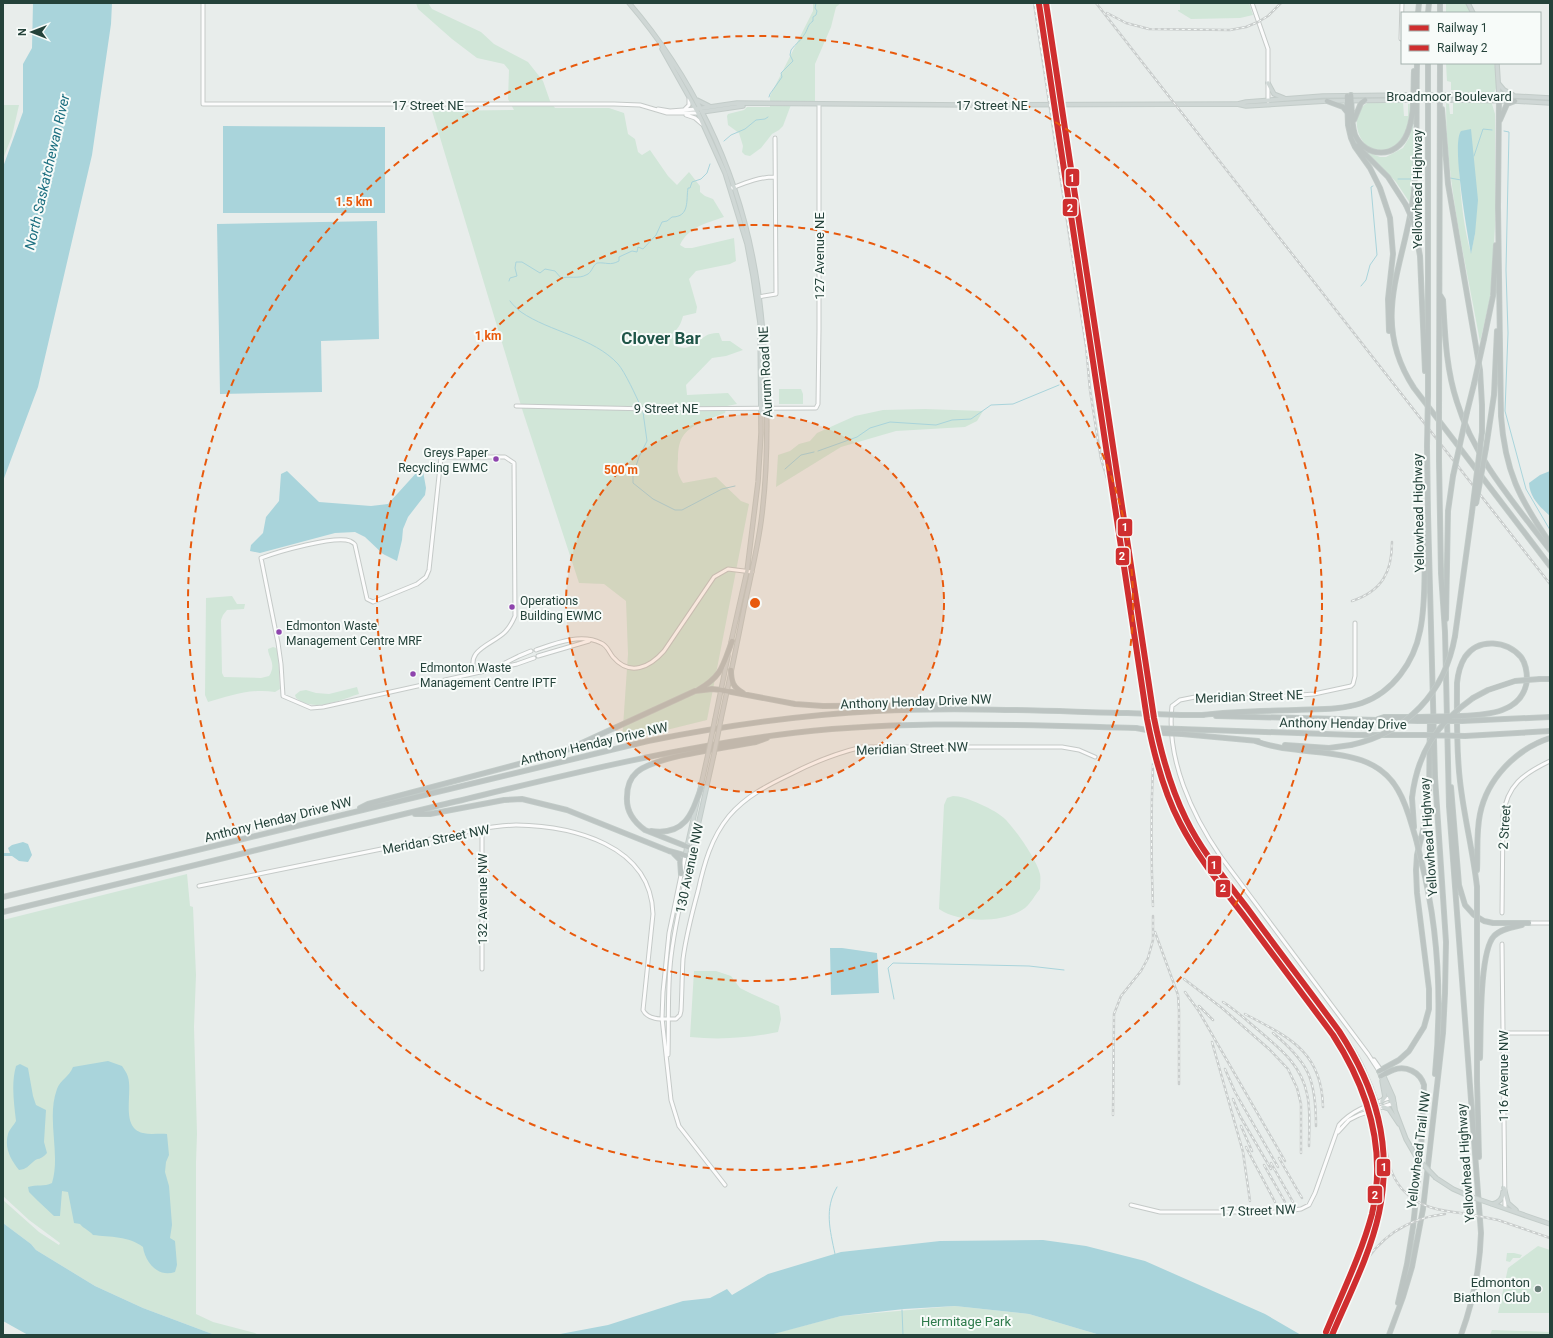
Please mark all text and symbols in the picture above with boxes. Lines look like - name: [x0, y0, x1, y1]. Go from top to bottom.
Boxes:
- north arrow: [12, 12, 52, 52]
- legend: [1401, 12, 1541, 64]
- text: Railway 1: [1437, 21, 1488, 35]
- text: N: [16, 28, 29, 36]
- text: Railway 2: [1437, 41, 1488, 55]
- street label: Broadmoor Boulevard: [1386, 89, 1512, 104]
- water label: North Saskatchewan River: [21, 92, 73, 251]
- street label: 17 Street NE: [392, 98, 464, 113]
- street label: 17 Street NE: [956, 98, 1028, 113]
- street label: Yellowhead Highway: [1410, 129, 1425, 249]
- line badge: 1: [1065, 168, 1080, 187]
- text: 1: [1069, 172, 1075, 185]
- text: 1.5 km: [335, 195, 373, 209]
- line badge: 2: [1062, 198, 1078, 217]
- text: 2: [1067, 202, 1073, 215]
- street label: 127 Avenue NE: [812, 212, 827, 300]
- street label: Aurum Road NE: [756, 326, 775, 418]
- district label: Clover Bar: [621, 328, 701, 348]
- text: 1 km: [475, 329, 501, 343]
- street label: 9 Street NE: [634, 401, 698, 416]
- place label: Greys Paper Recycling EWMC: [398, 446, 488, 475]
- street label: Yellowhead Highway: [1410, 453, 1427, 573]
- marker: Greys Paper Recycling EWMC: [491, 454, 501, 464]
- text: 500 m: [604, 463, 638, 477]
- line badge: 1: [1117, 518, 1133, 537]
- text: 1: [1122, 521, 1128, 534]
- line badge: 2: [1115, 547, 1130, 566]
- text: 2: [1119, 550, 1125, 563]
- place label: Operations Building EWMC: [520, 594, 602, 623]
- centre of rings: [748, 596, 762, 610]
- marker: Operations Building EWMC: [507, 602, 517, 612]
- place label: Edmonton Waste Management Centre MRF: [286, 619, 423, 648]
- marker: Edmonton Waste Management Centre MRF: [274, 627, 284, 637]
- place label: Edmonton Waste Management Centre IPTF: [420, 661, 557, 690]
- marker: Edmonton Waste Management Centre IPTF: [408, 669, 418, 679]
- street label: Meridian Street NE: [1195, 687, 1303, 706]
- street label: Anthony Henday Drive NW: [840, 691, 992, 712]
- street label: Anthony Henday Drive: [1279, 715, 1407, 732]
- street label: Anthony Henday Drive NW: [519, 719, 670, 768]
- street label: Meridian Street NW: [856, 739, 969, 758]
- street label: Yellowhead Highway: [1417, 777, 1440, 897]
- street label: Anthony Henday Drive NW: [203, 794, 354, 845]
- street label: 2 Street: [1495, 804, 1514, 850]
- street label: 130 Avenue NW: [673, 821, 706, 915]
- street label: Meridan Street NW: [381, 822, 491, 857]
- street label: 132 Avenue NW: [475, 853, 490, 945]
- line badge: 1: [1207, 855, 1222, 875]
- text: 1: [1211, 859, 1217, 872]
- line badge: 2: [1215, 879, 1231, 898]
- text: 2: [1220, 882, 1226, 895]
- street label: 116 Avenue NW: [1496, 1030, 1511, 1122]
- street label: Yellowhead Trail NW: [1404, 1090, 1433, 1210]
- street label: Yellowhead Highway: [1454, 1103, 1477, 1223]
- line badge: 1: [1376, 1158, 1391, 1177]
- text: 1: [1381, 1161, 1387, 1174]
- line badge: 2: [1367, 1185, 1383, 1204]
- text: 2: [1372, 1189, 1378, 1202]
- street label: 17 Street NW: [1220, 1202, 1297, 1219]
- place label: Edmonton Biathlon Club: [1453, 1275, 1530, 1305]
- marker: Edmonton Biathlon Club: [1533, 1284, 1543, 1294]
- park label: Hermitage Park: [921, 1314, 1011, 1329]

